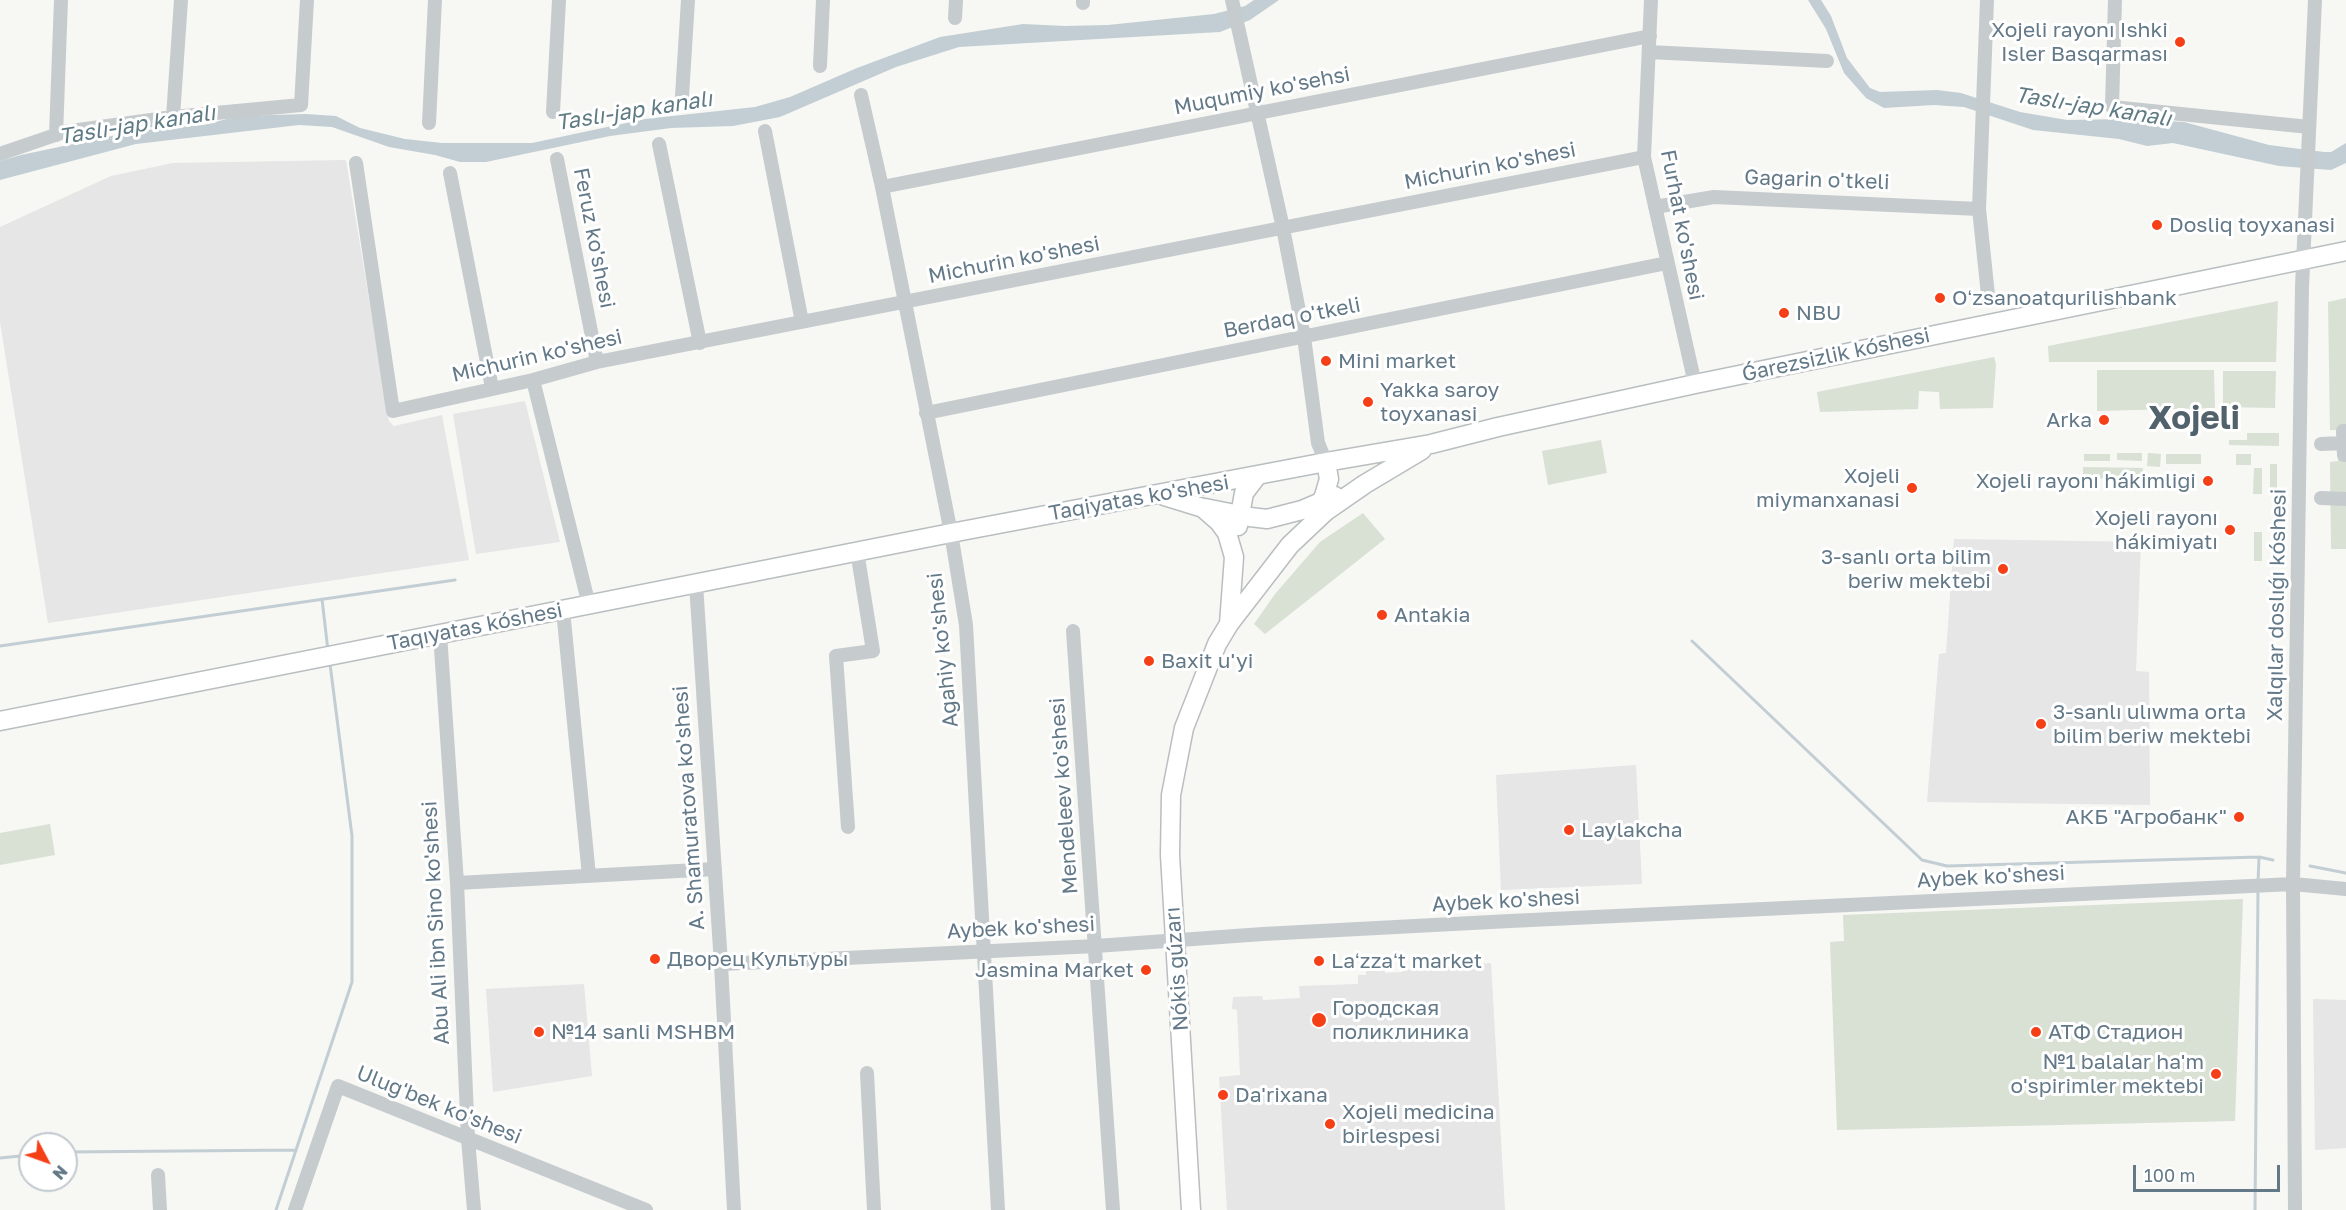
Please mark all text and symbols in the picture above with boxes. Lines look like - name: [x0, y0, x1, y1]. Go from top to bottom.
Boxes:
- place label: Xojeli rayonı Ishki Isler Basqarması: [1991, 17, 2168, 67]
- marker: Xojeli rayonı Ishki Isler Basqarması: [2173, 35, 2187, 49]
- street label: Muqumiy ko'sehsi: [1172, 62, 1352, 120]
- water label: Taslı-jap kanalı: [2013, 82, 2173, 132]
- water label: Taslı-jap kanalı: [554, 86, 714, 136]
- water label: Taslı-jap kanalı: [57, 100, 217, 150]
- street label: Michurin ko'shesi: [1402, 137, 1578, 195]
- street label: Furhat ko'shesi: [1655, 147, 1709, 303]
- street label: Gagarin o'tkeli: [1744, 165, 1890, 195]
- street label: Feruz ko'shesi: [568, 166, 620, 310]
- place label: Dosliq toyxanasi: [2169, 212, 2335, 238]
- marker: Dosliq toyxanasi: [2150, 218, 2164, 232]
- street label: Michurin ko'shesi: [926, 231, 1102, 289]
- place label: Oʻzsanoatqurilishbank: [1952, 285, 2177, 311]
- marker: Oʻzsanoatqurilishbank: [1933, 291, 1947, 305]
- street label: Berdaq o'tkeli: [1221, 292, 1363, 344]
- place label: NBU: [1796, 300, 1841, 326]
- marker: NBU: [1777, 306, 1791, 320]
- street label: Ǵarezsizlik kóshesi: [1740, 323, 1932, 387]
- street label: Michurin ko'shesi: [449, 324, 625, 388]
- place label: Mini market: [1338, 348, 1456, 374]
- marker: Mini market: [1319, 354, 1333, 368]
- place label: Yakka saroy toyxanasi: [1380, 377, 1499, 427]
- marker: Yakka saroy toyxanasi: [1361, 395, 1375, 409]
- district label: Xojeli: [2148, 399, 2240, 439]
- place label: Arka: [2046, 407, 2092, 433]
- marker: Arka: [2097, 413, 2111, 427]
- place label: Xojeli miymanxanasi: [1756, 463, 1900, 513]
- place label: Xojeli rayonı hákimligi: [1976, 468, 2196, 494]
- street label: Taqiyatas ko'shesi: [1047, 470, 1231, 526]
- marker: Xojeli rayonı hákimligi: [2201, 474, 2215, 488]
- marker: Xojeli miymanxanasi: [1905, 481, 1919, 495]
- street label: Xalqılar doslıǵı kóshesi: [2262, 489, 2292, 721]
- place label: Xojeli rayonı hákimiyatı: [2095, 505, 2218, 555]
- marker: Xojeli rayonı hákimiyatı: [2223, 523, 2237, 537]
- place label: 3-sanlı orta bilim beriw mektebi: [1821, 544, 1991, 594]
- marker: 3-sanlı orta bilim beriw mektebi: [1996, 562, 2010, 576]
- street label: Agahiy ko'shesi: [922, 571, 964, 729]
- street label: Taqıyatas kóshesi: [385, 598, 565, 656]
- place label: Antakia: [1394, 602, 1470, 628]
- marker: Antakia: [1375, 608, 1389, 622]
- place label: Baxit u'yi: [1161, 648, 1253, 674]
- marker: Baxit u'yi: [1142, 654, 1156, 668]
- street label: A. Shamuratova ko'shesi: [668, 685, 710, 931]
- street label: Mendeleev ko'shesi: [1045, 697, 1083, 895]
- place label: 3-sanlı ulıwma orta bilim beriw mektebi: [2053, 699, 2251, 749]
- marker: 3-sanlı ulıwma orta bilim beriw mektebi: [2034, 717, 2048, 731]
- street label: Abu Ali ibn Sino ko'shesi: [417, 800, 455, 1046]
- place label: АКБ "Агробанк": [2065, 804, 2227, 830]
- marker: АКБ "Агробанк": [2232, 810, 2246, 824]
- place label: Laylakcha: [1581, 817, 1683, 843]
- marker: Laylakcha: [1562, 823, 1576, 837]
- street label: Aybek ko'shesi: [1916, 861, 2066, 893]
- street label: Aybek ko'shesi: [1431, 885, 1581, 917]
- street label: Nókis gúzarı: [1160, 906, 1194, 1032]
- street label: Aybek ko'shesi: [946, 912, 1096, 944]
- place label: Дворец Культуры: [667, 946, 848, 972]
- place label: Laʻzzaʻt market: [1331, 948, 1482, 974]
- marker: Дворец Культуры: [648, 952, 662, 966]
- marker: Laʻzzaʻt market: [1312, 954, 1326, 968]
- place label: Jasmina Market: [975, 957, 1134, 983]
- marker: Jasmina Market: [1139, 963, 1153, 977]
- place label: Городская поликлиника: [1332, 995, 1469, 1045]
- marker: Городская поликлиника: [1310, 1011, 1328, 1029]
- place label: №14 sanli MSHBM: [551, 1019, 735, 1045]
- place label: АТФ Стадион: [2048, 1019, 2183, 1045]
- marker: №14 sanli MSHBM: [532, 1025, 546, 1039]
- marker: АТФ Стадион: [2029, 1025, 2043, 1039]
- place label: №1 balalar ha'm o'spirimler mektebi: [2011, 1049, 2204, 1099]
- street label: Ulug'bek ko'shesi: [353, 1060, 525, 1150]
- marker: №1 balalar ha'm o'spirimler mektebi: [2209, 1067, 2223, 1081]
- place label: Da'rixana: [1235, 1082, 1328, 1108]
- marker: Da'rixana: [1216, 1088, 1230, 1102]
- place label: Xojeli medicina birlespesi: [1342, 1099, 1495, 1149]
- marker: Xojeli medicina birlespesi: [1323, 1117, 1337, 1131]
- north arrow: [18, 1132, 78, 1192]
- scale bar: [2136, 1153, 2283, 1191]
- text: N: [49, 1161, 72, 1184]
- text: 100 m: [2144, 1164, 2195, 1186]

